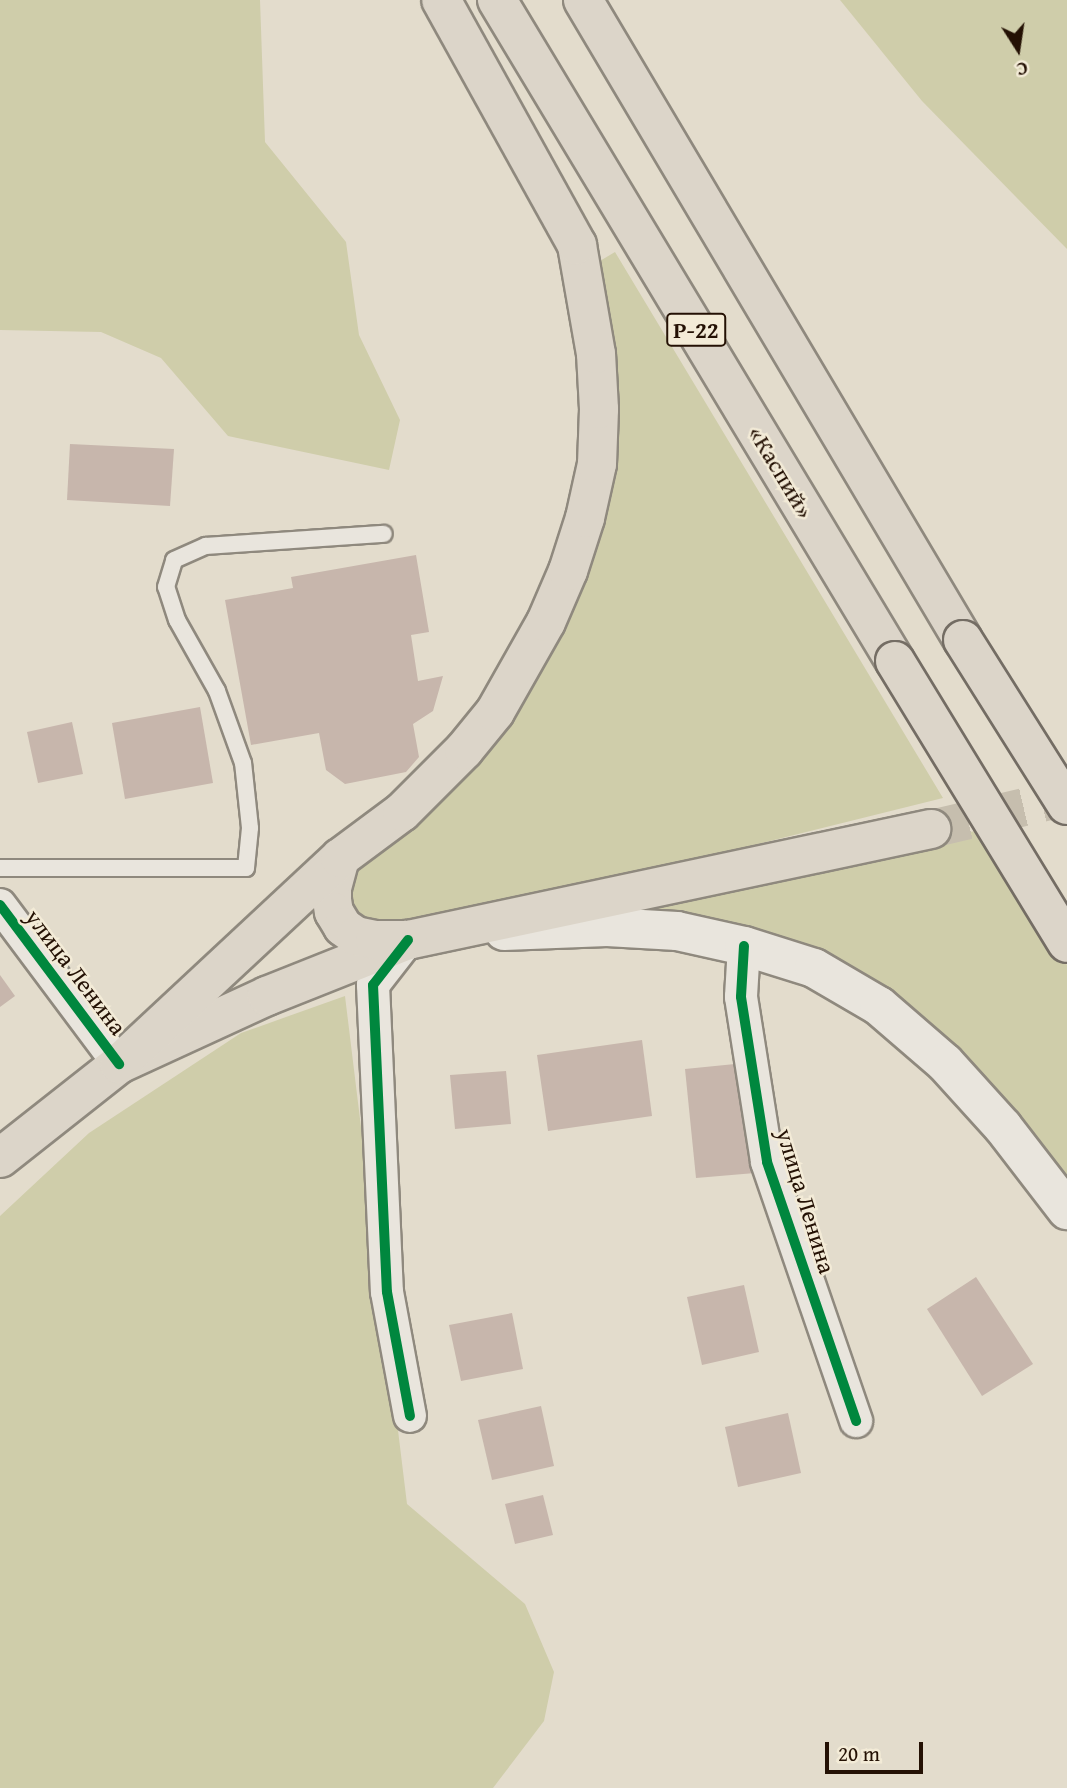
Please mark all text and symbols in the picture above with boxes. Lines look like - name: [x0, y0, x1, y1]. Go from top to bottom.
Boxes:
- north arrow: [983, 14, 1053, 84]
- text: С: [1014, 55, 1031, 84]
- road number: Р-22: [664, 310, 728, 350]
- street label: «Каспий»: [742, 421, 820, 523]
- street label: улица Ленина: [19, 903, 133, 1041]
- street label: улица Ленина: [770, 1125, 842, 1277]
- scale bar: [829, 1728, 927, 1772]
- text: 20 m: [838, 1738, 880, 1769]

